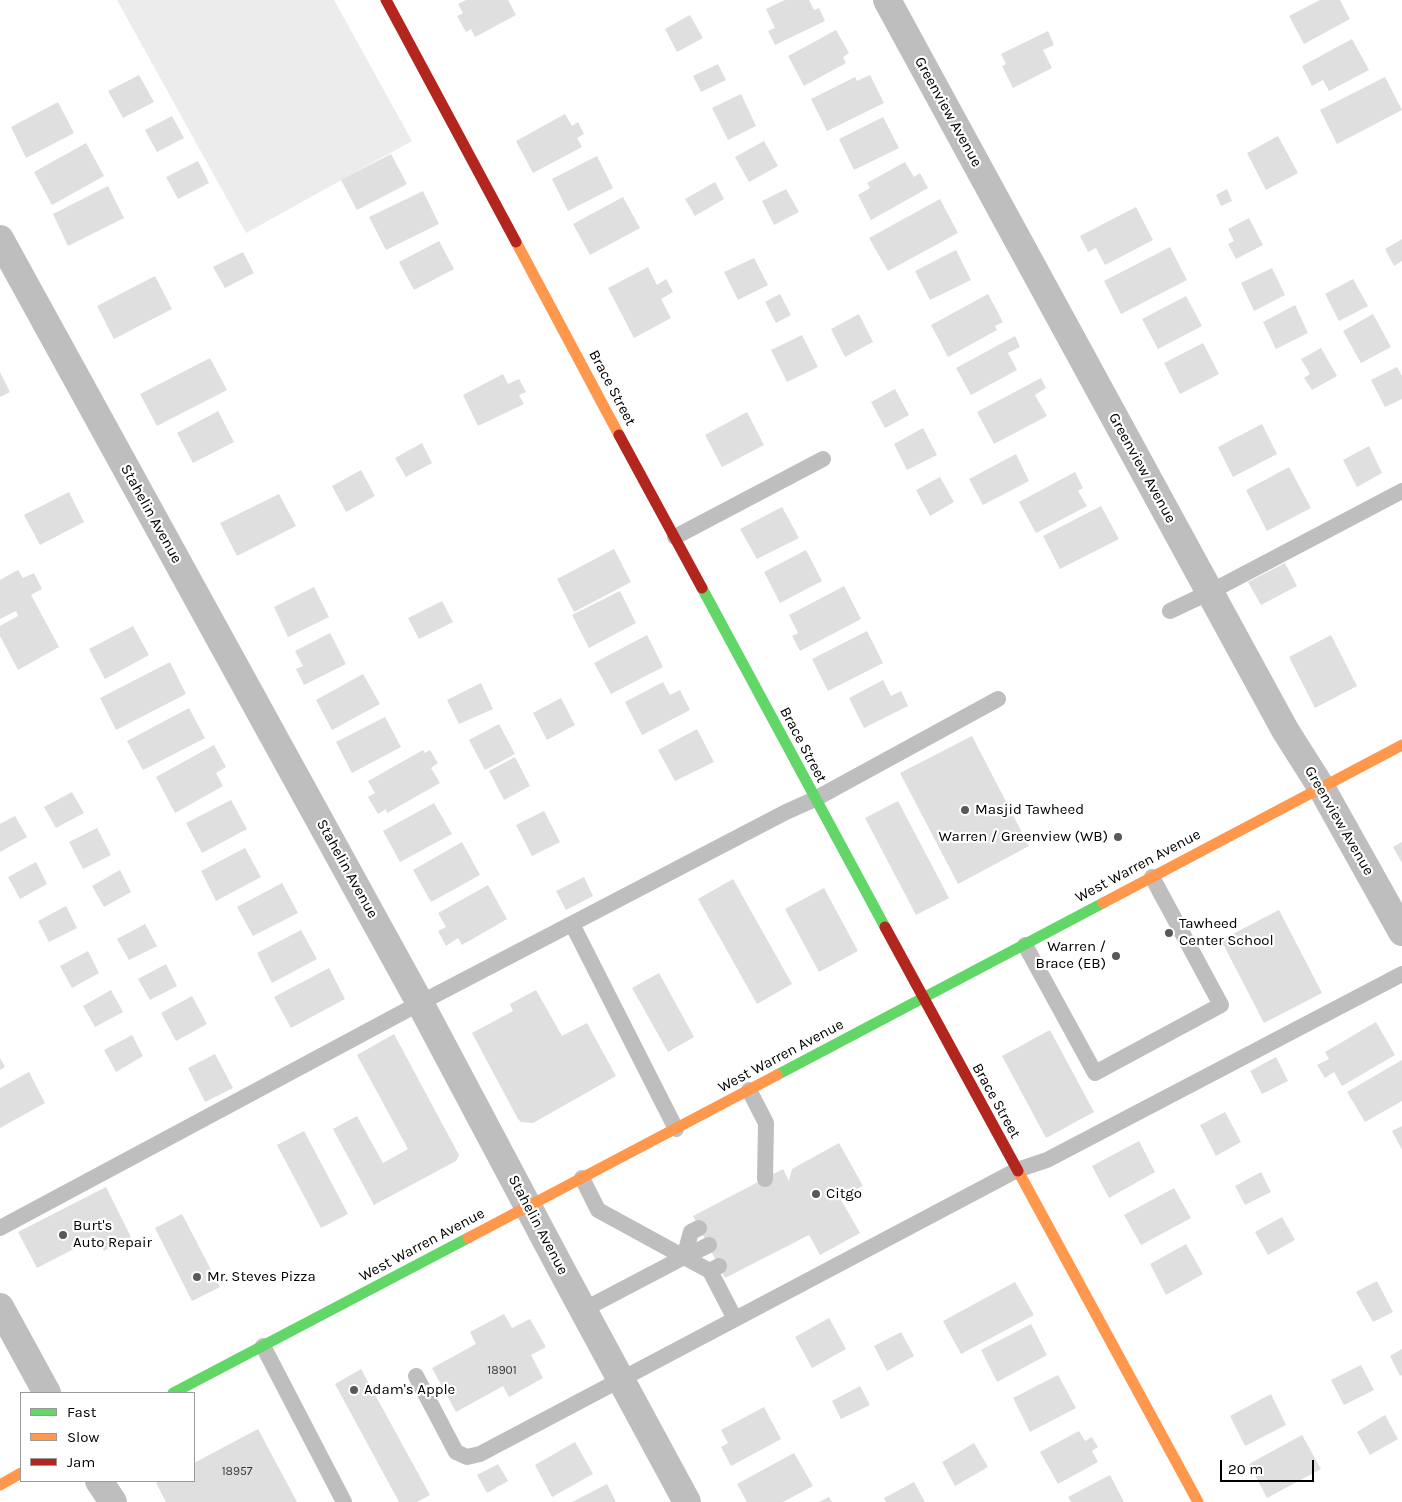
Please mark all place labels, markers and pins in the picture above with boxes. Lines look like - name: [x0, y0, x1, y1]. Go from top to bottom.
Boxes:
- place label: Masjid Tawheed: [975, 801, 1084, 819]
- marker: Masjid Tawheed: [959, 804, 971, 816]
- place label: Warren / Greenview (WB): [939, 828, 1108, 846]
- marker: Warren / Greenview (WB): [1112, 831, 1124, 843]
- place label: Tawheed Center School: [1179, 915, 1274, 950]
- marker: Tawheed Center School: [1163, 927, 1175, 939]
- place label: Warren / Brace (EB): [1036, 938, 1106, 973]
- marker: Warren / Brace (EB): [1110, 950, 1122, 962]
- place label: Citgo: [826, 1185, 862, 1203]
- marker: Citgo: [810, 1188, 822, 1200]
- place label: Burt's Auto Repair: [73, 1217, 152, 1252]
- marker: Burt's Auto Repair: [57, 1229, 69, 1241]
- place label: Mr. Steves Pizza: [207, 1268, 316, 1286]
- marker: Mr. Steves Pizza: [191, 1271, 203, 1283]
- place label: Adam's Apple: [364, 1381, 455, 1399]
- marker: Adam's Apple: [348, 1384, 360, 1396]

